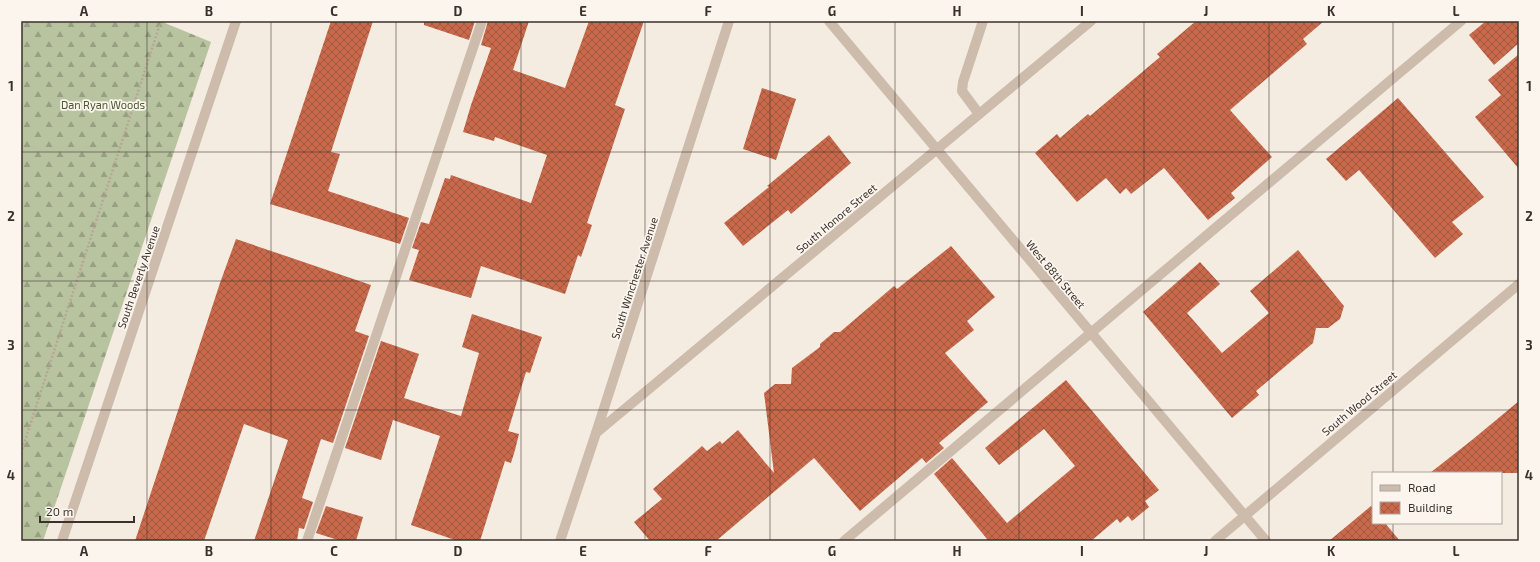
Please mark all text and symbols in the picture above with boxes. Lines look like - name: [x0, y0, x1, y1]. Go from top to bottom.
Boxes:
- text: A: [80, 3, 89, 19]
- text: B: [205, 3, 213, 19]
- text: C: [330, 3, 338, 19]
- text: D: [454, 3, 463, 19]
- text: E: [579, 3, 587, 19]
- text: F: [704, 3, 712, 19]
- text: G: [828, 3, 836, 19]
- text: H: [953, 3, 962, 19]
- text: I: [1080, 3, 1084, 19]
- text: J: [1204, 3, 1208, 19]
- text: K: [1327, 3, 1336, 19]
- text: L: [1453, 3, 1460, 19]
- text: 1: [8, 78, 14, 94]
- text: 1: [1526, 78, 1532, 94]
- park label: Dan Ryan Woods: [61, 98, 145, 111]
- street label: South Honore Street: [793, 181, 879, 255]
- text: 2: [7, 208, 15, 224]
- text: 2: [1525, 208, 1533, 224]
- street label: South Winchester Avenue: [608, 215, 660, 341]
- street label: South Beverly Avenue: [114, 224, 162, 330]
- street label: West 88th Street: [1024, 237, 1088, 311]
- text: 3: [7, 337, 15, 353]
- text: 3: [1525, 337, 1533, 353]
- street label: South Wood Street: [1319, 368, 1399, 438]
- text: 4: [7, 467, 15, 483]
- text: 4: [1525, 467, 1533, 483]
- legend: [1372, 472, 1502, 524]
- text: Road: [1408, 480, 1436, 494]
- scale bar: [40, 498, 134, 524]
- text: Building: [1408, 500, 1453, 514]
- text: 20 m: [46, 504, 73, 518]
- text: A: [80, 543, 89, 559]
- text: B: [205, 543, 213, 559]
- text: C: [330, 543, 338, 559]
- text: D: [454, 543, 463, 559]
- text: E: [579, 543, 587, 559]
- text: F: [704, 543, 712, 559]
- text: G: [828, 543, 836, 559]
- text: H: [953, 543, 962, 559]
- text: I: [1080, 543, 1084, 559]
- text: J: [1204, 543, 1208, 559]
- text: K: [1327, 543, 1336, 559]
- text: L: [1453, 543, 1460, 559]

